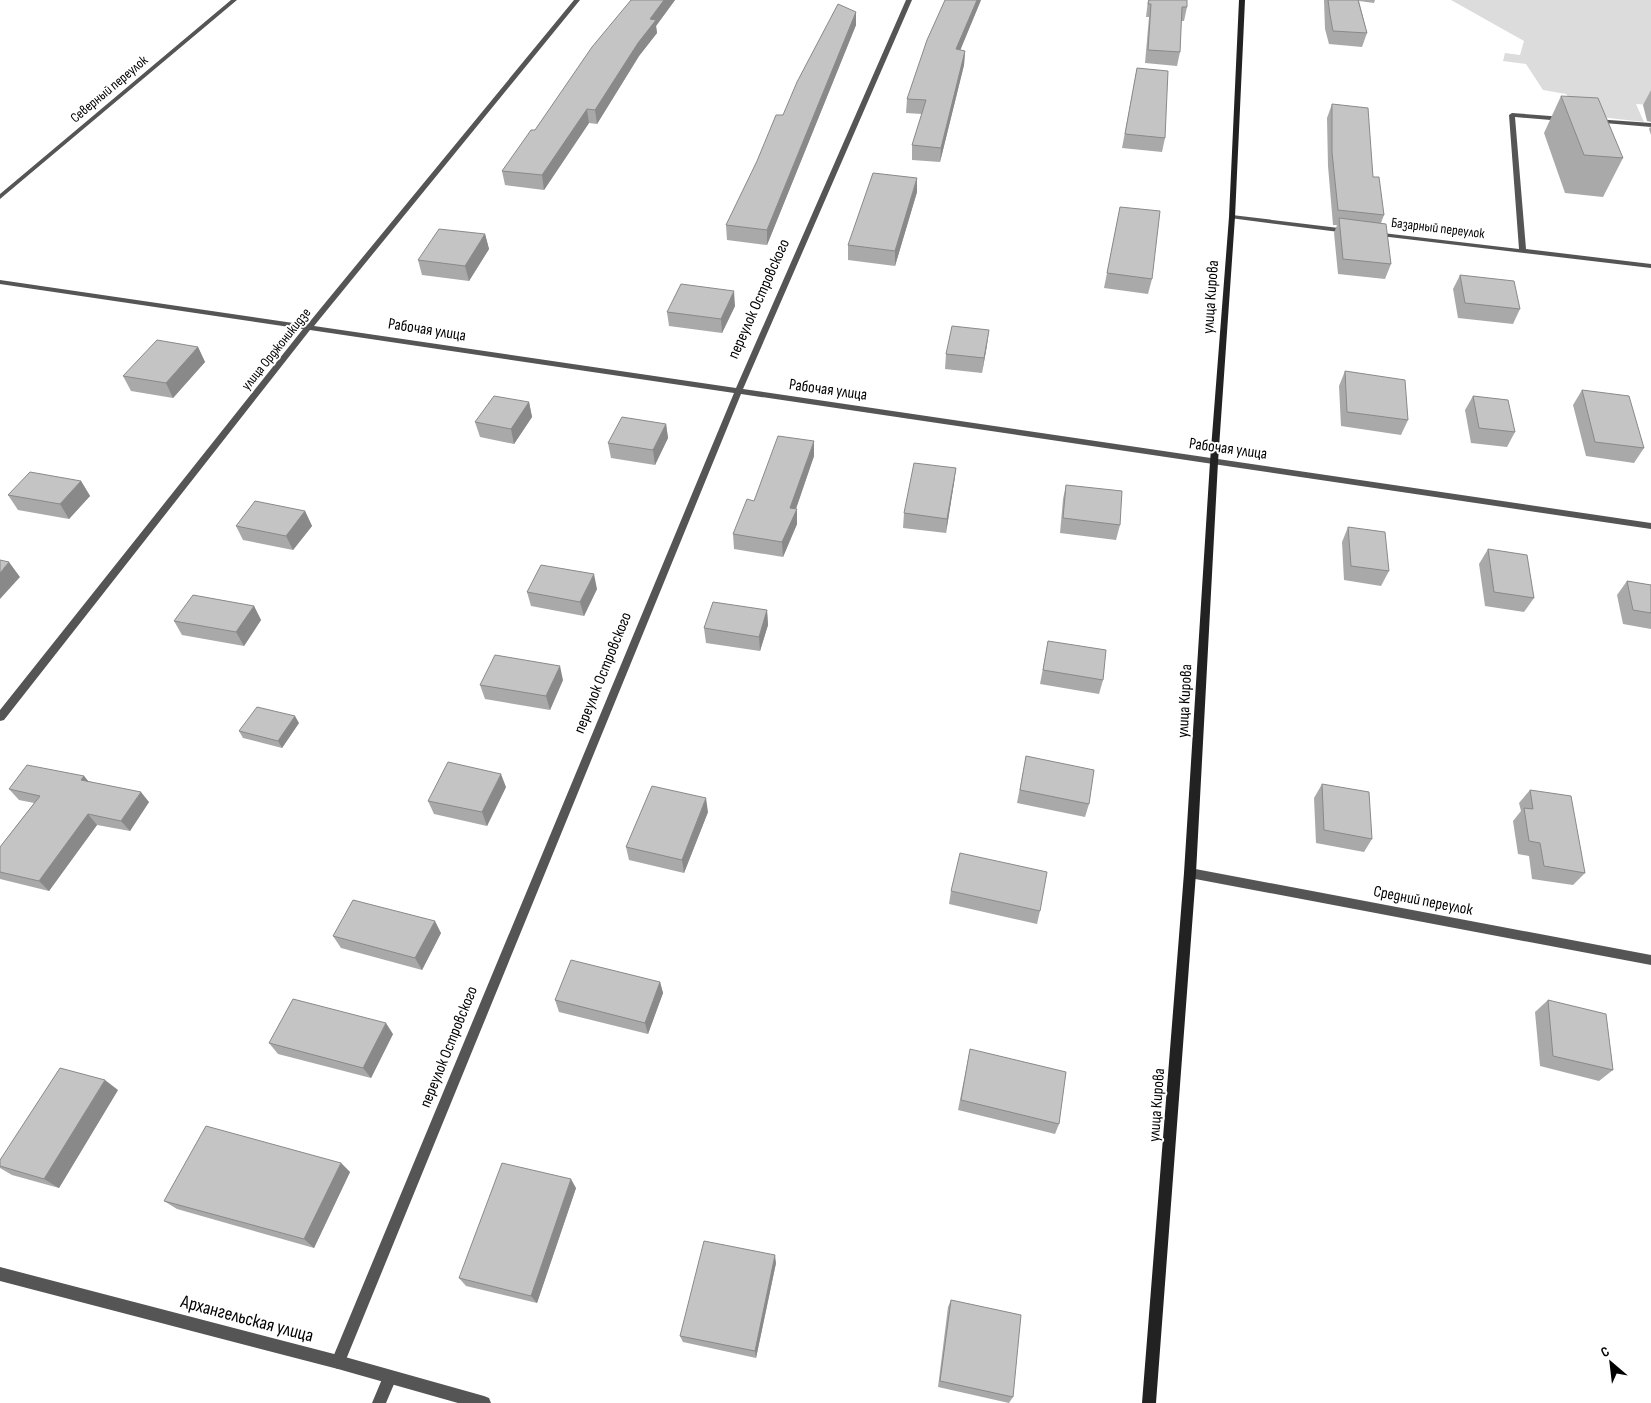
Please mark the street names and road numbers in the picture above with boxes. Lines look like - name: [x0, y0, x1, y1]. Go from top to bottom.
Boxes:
- street label: Северный переулок: [67, 51, 152, 126]
- street label: Базарный переулок: [1390, 214, 1486, 242]
- street label: переулок Островского: [724, 236, 794, 362]
- street label: улица Кирова: [1199, 260, 1223, 334]
- street label: улица Орджоникидзе: [238, 305, 314, 393]
- street label: Рабочая улица: [387, 314, 467, 346]
- street label: Рабочая улица: [788, 375, 868, 405]
- street label: Рабочая улица: [1188, 434, 1268, 464]
- street label: переулок Островского: [570, 610, 636, 736]
- street label: улица Кирова: [1174, 664, 1196, 738]
- street label: Средний переулок: [1372, 882, 1475, 920]
- street label: переулок Островского: [416, 984, 482, 1110]
- street label: улица Кирова: [1145, 1068, 1169, 1142]
- street label: Архангельская улица: [177, 1290, 316, 1348]

